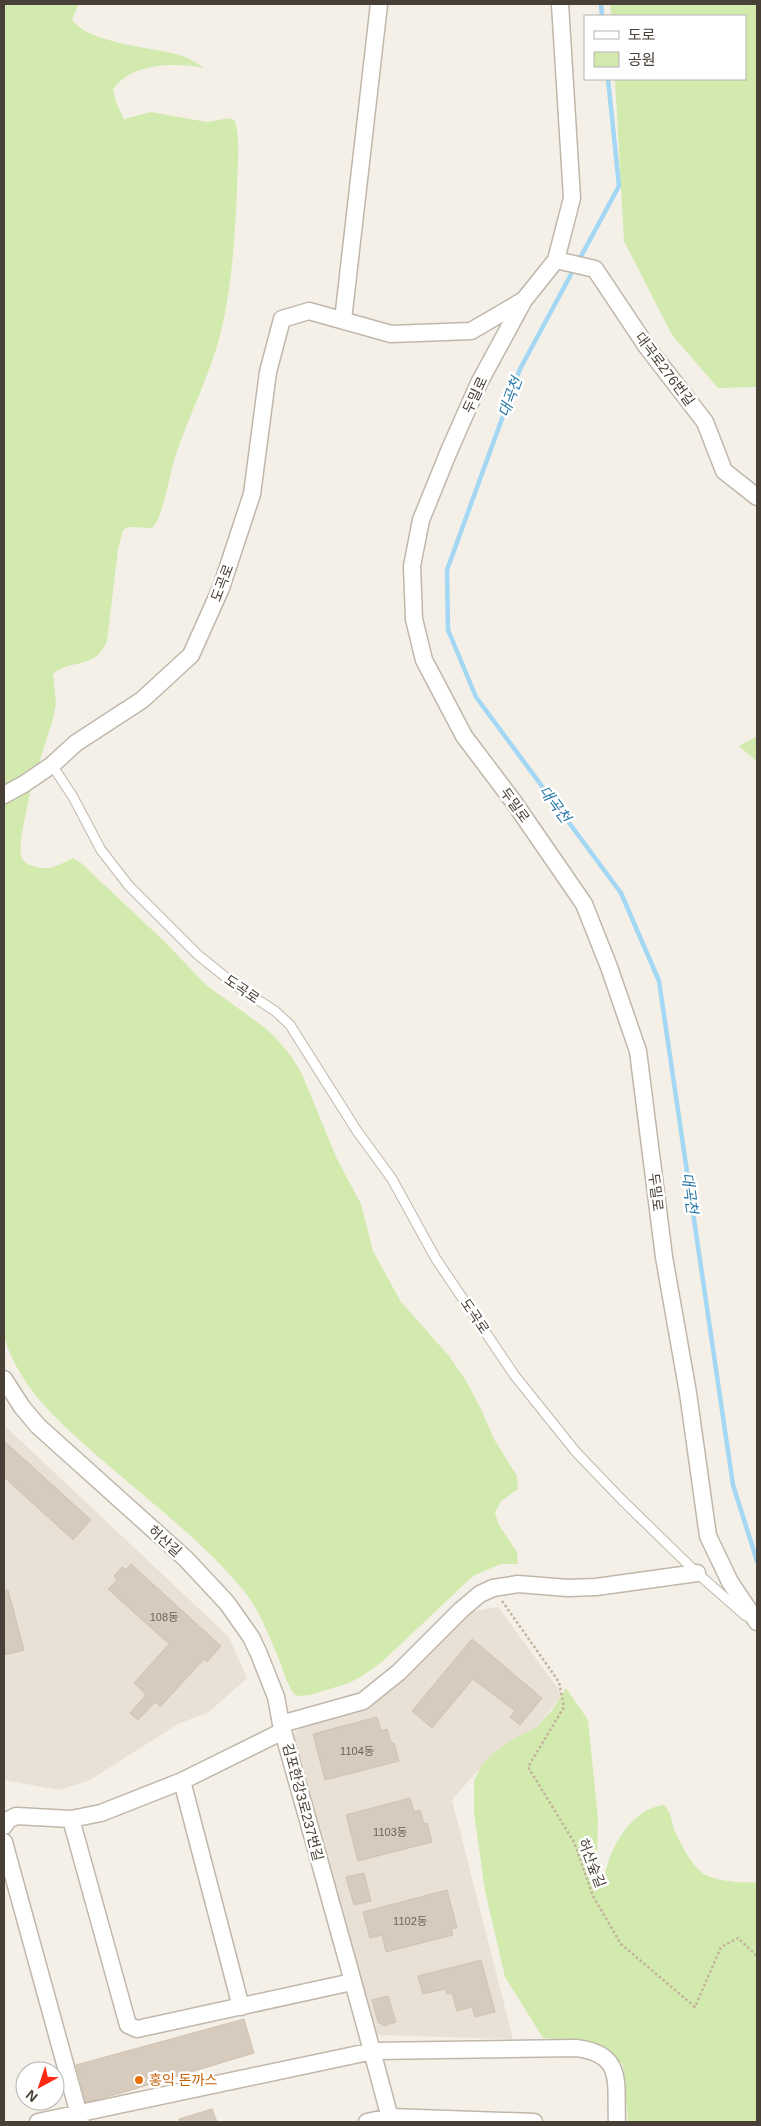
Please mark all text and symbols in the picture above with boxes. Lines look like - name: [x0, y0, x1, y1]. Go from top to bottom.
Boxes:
- legend: [584, 15, 746, 80]
- text: 도로: [628, 26, 656, 43]
- text: 공원: [628, 51, 656, 68]
- street label: 대곡로276번길: [632, 329, 698, 409]
- water label: 대곡천: [495, 373, 526, 419]
- street label: 두밀로: [460, 374, 490, 416]
- street label: 도곡로: [208, 562, 236, 604]
- water label: 대곡천: [536, 782, 576, 827]
- street label: 두밀로: [497, 785, 533, 825]
- street label: 도곡로: [222, 972, 263, 1007]
- water label: 대곡천: [679, 1171, 702, 1217]
- street label: 두밀로: [646, 1172, 666, 1212]
- street label: 도곡로: [458, 1296, 493, 1337]
- street label: 허산길: [145, 1522, 185, 1560]
- house number: 108동: [150, 1611, 178, 1623]
- street label: 김포한강3로237번길: [280, 1741, 326, 1863]
- house number: 1104동: [340, 1745, 374, 1757]
- house number: 1103동: [373, 1826, 407, 1838]
- street label: 허산숲길: [575, 1836, 609, 1890]
- house number: 1102동: [393, 1915, 427, 1927]
- north arrow: [15, 2061, 65, 2111]
- place label: 홍익 돈까스: [149, 2072, 217, 2088]
- marker: 홍익 돈까스: [133, 2074, 145, 2086]
- text: N: [23, 2087, 41, 2105]

